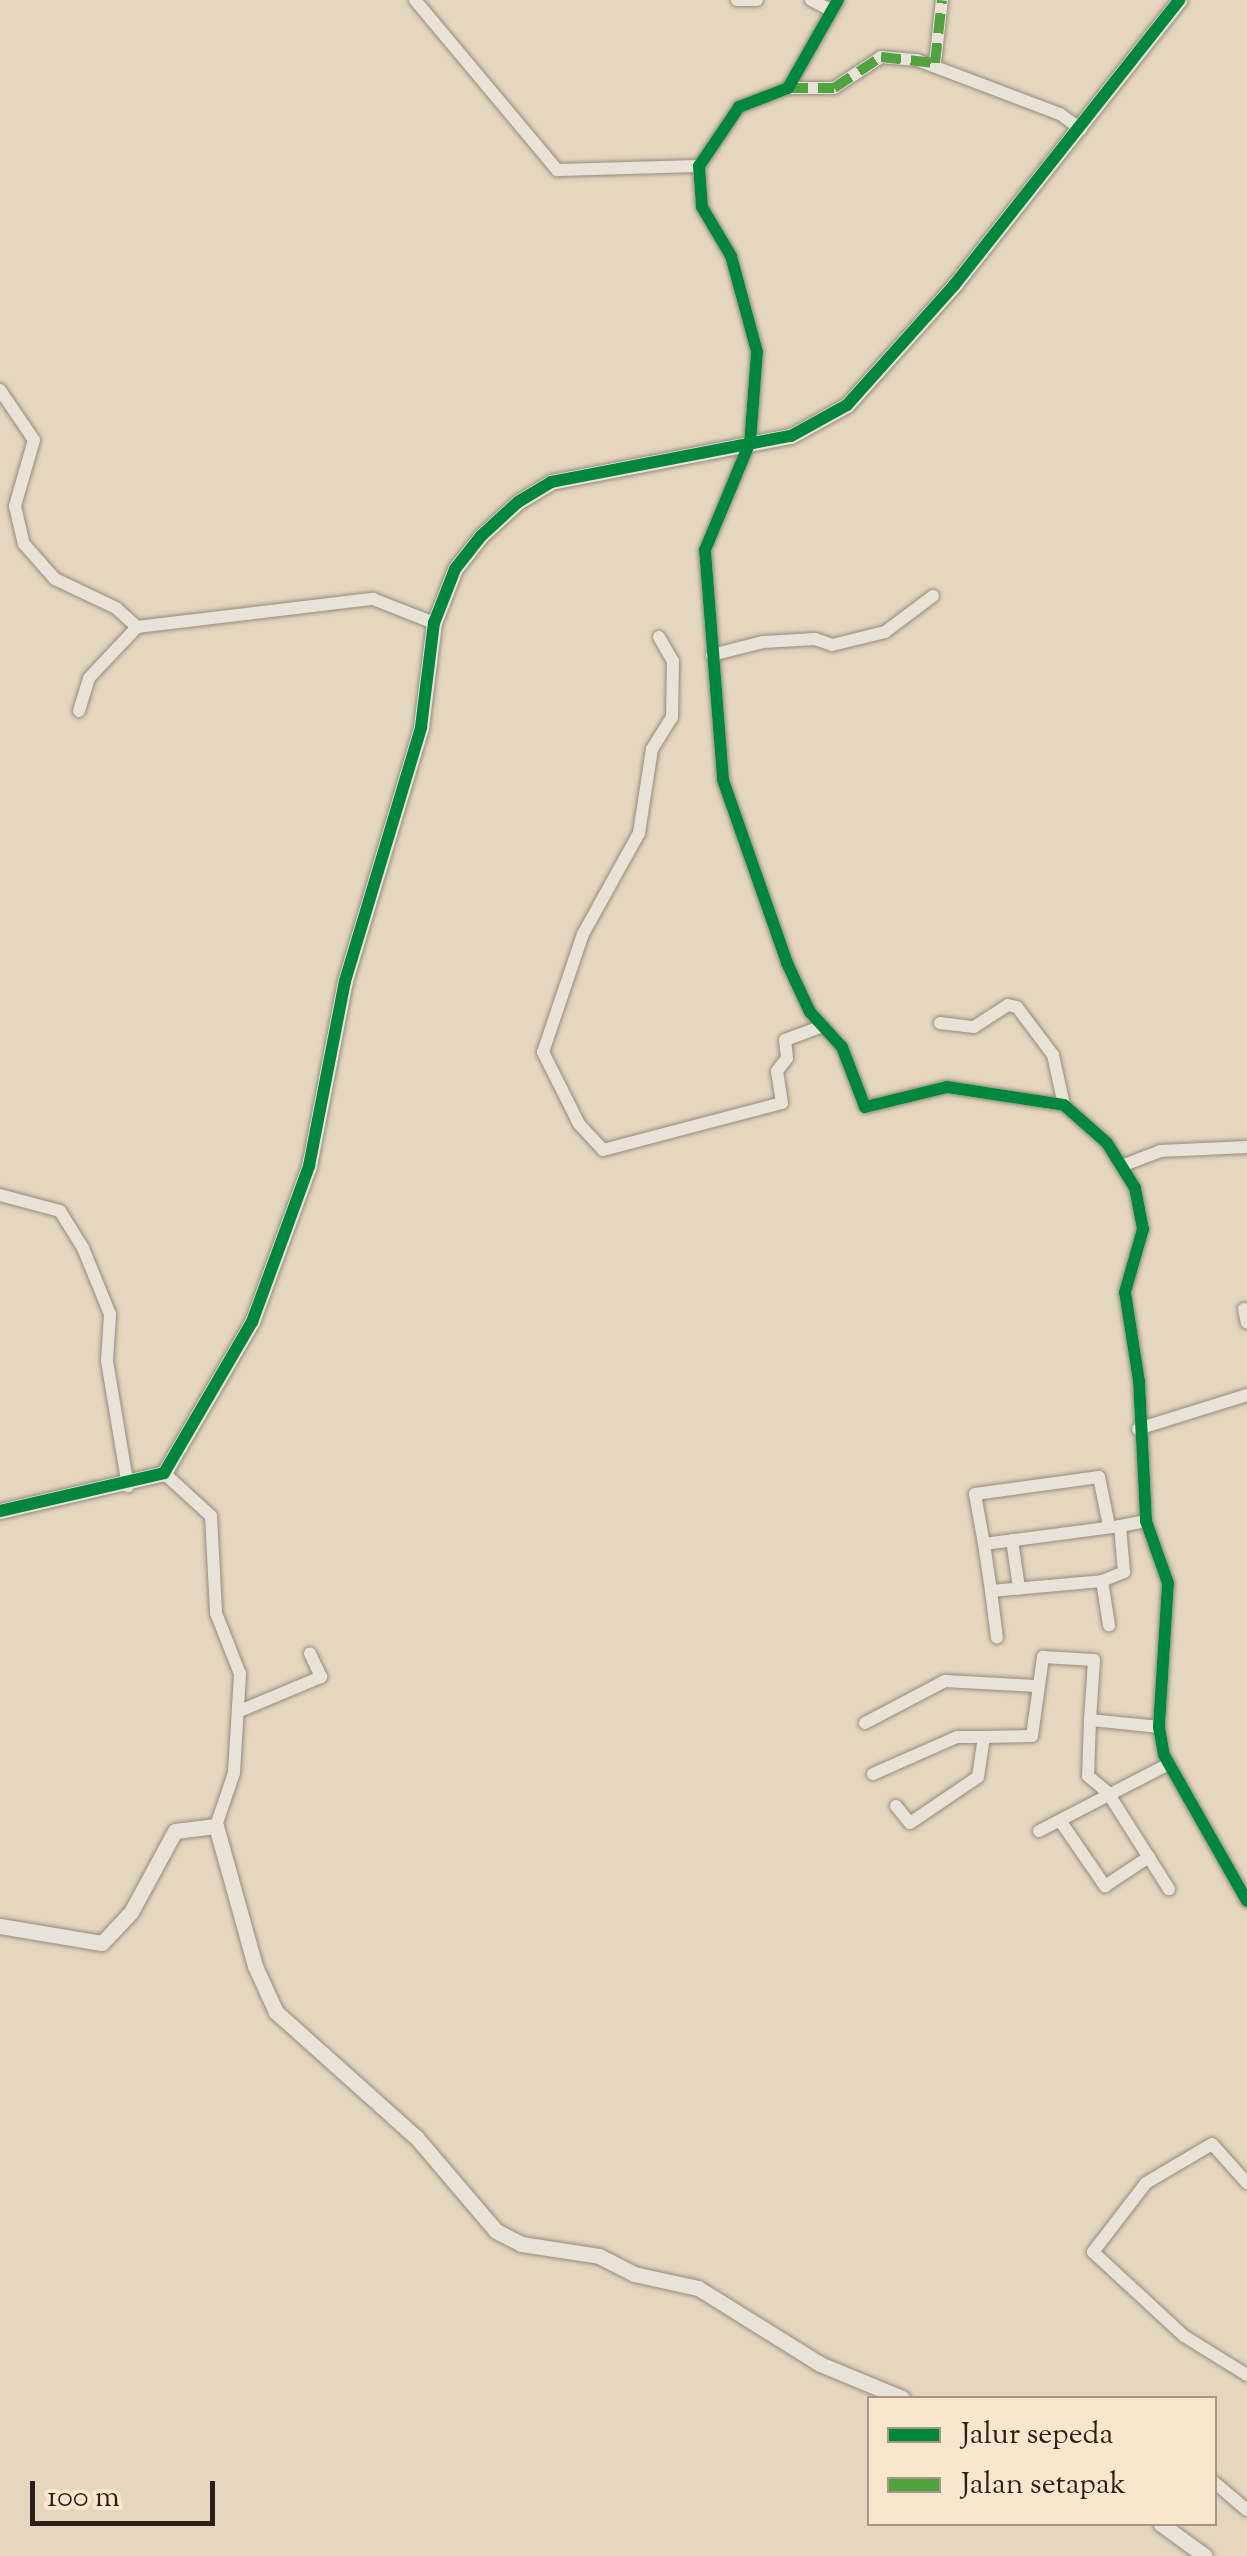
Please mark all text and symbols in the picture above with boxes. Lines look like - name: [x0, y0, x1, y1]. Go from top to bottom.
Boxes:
- legend: [867, 2396, 1217, 2526]
- text: Jalur sepeda: [961, 2414, 1113, 2457]
- scale bar: [35, 2461, 220, 2523]
- text: Jalan setapak: [961, 2464, 1126, 2507]
- text: 100 m: [47, 2477, 120, 2520]

